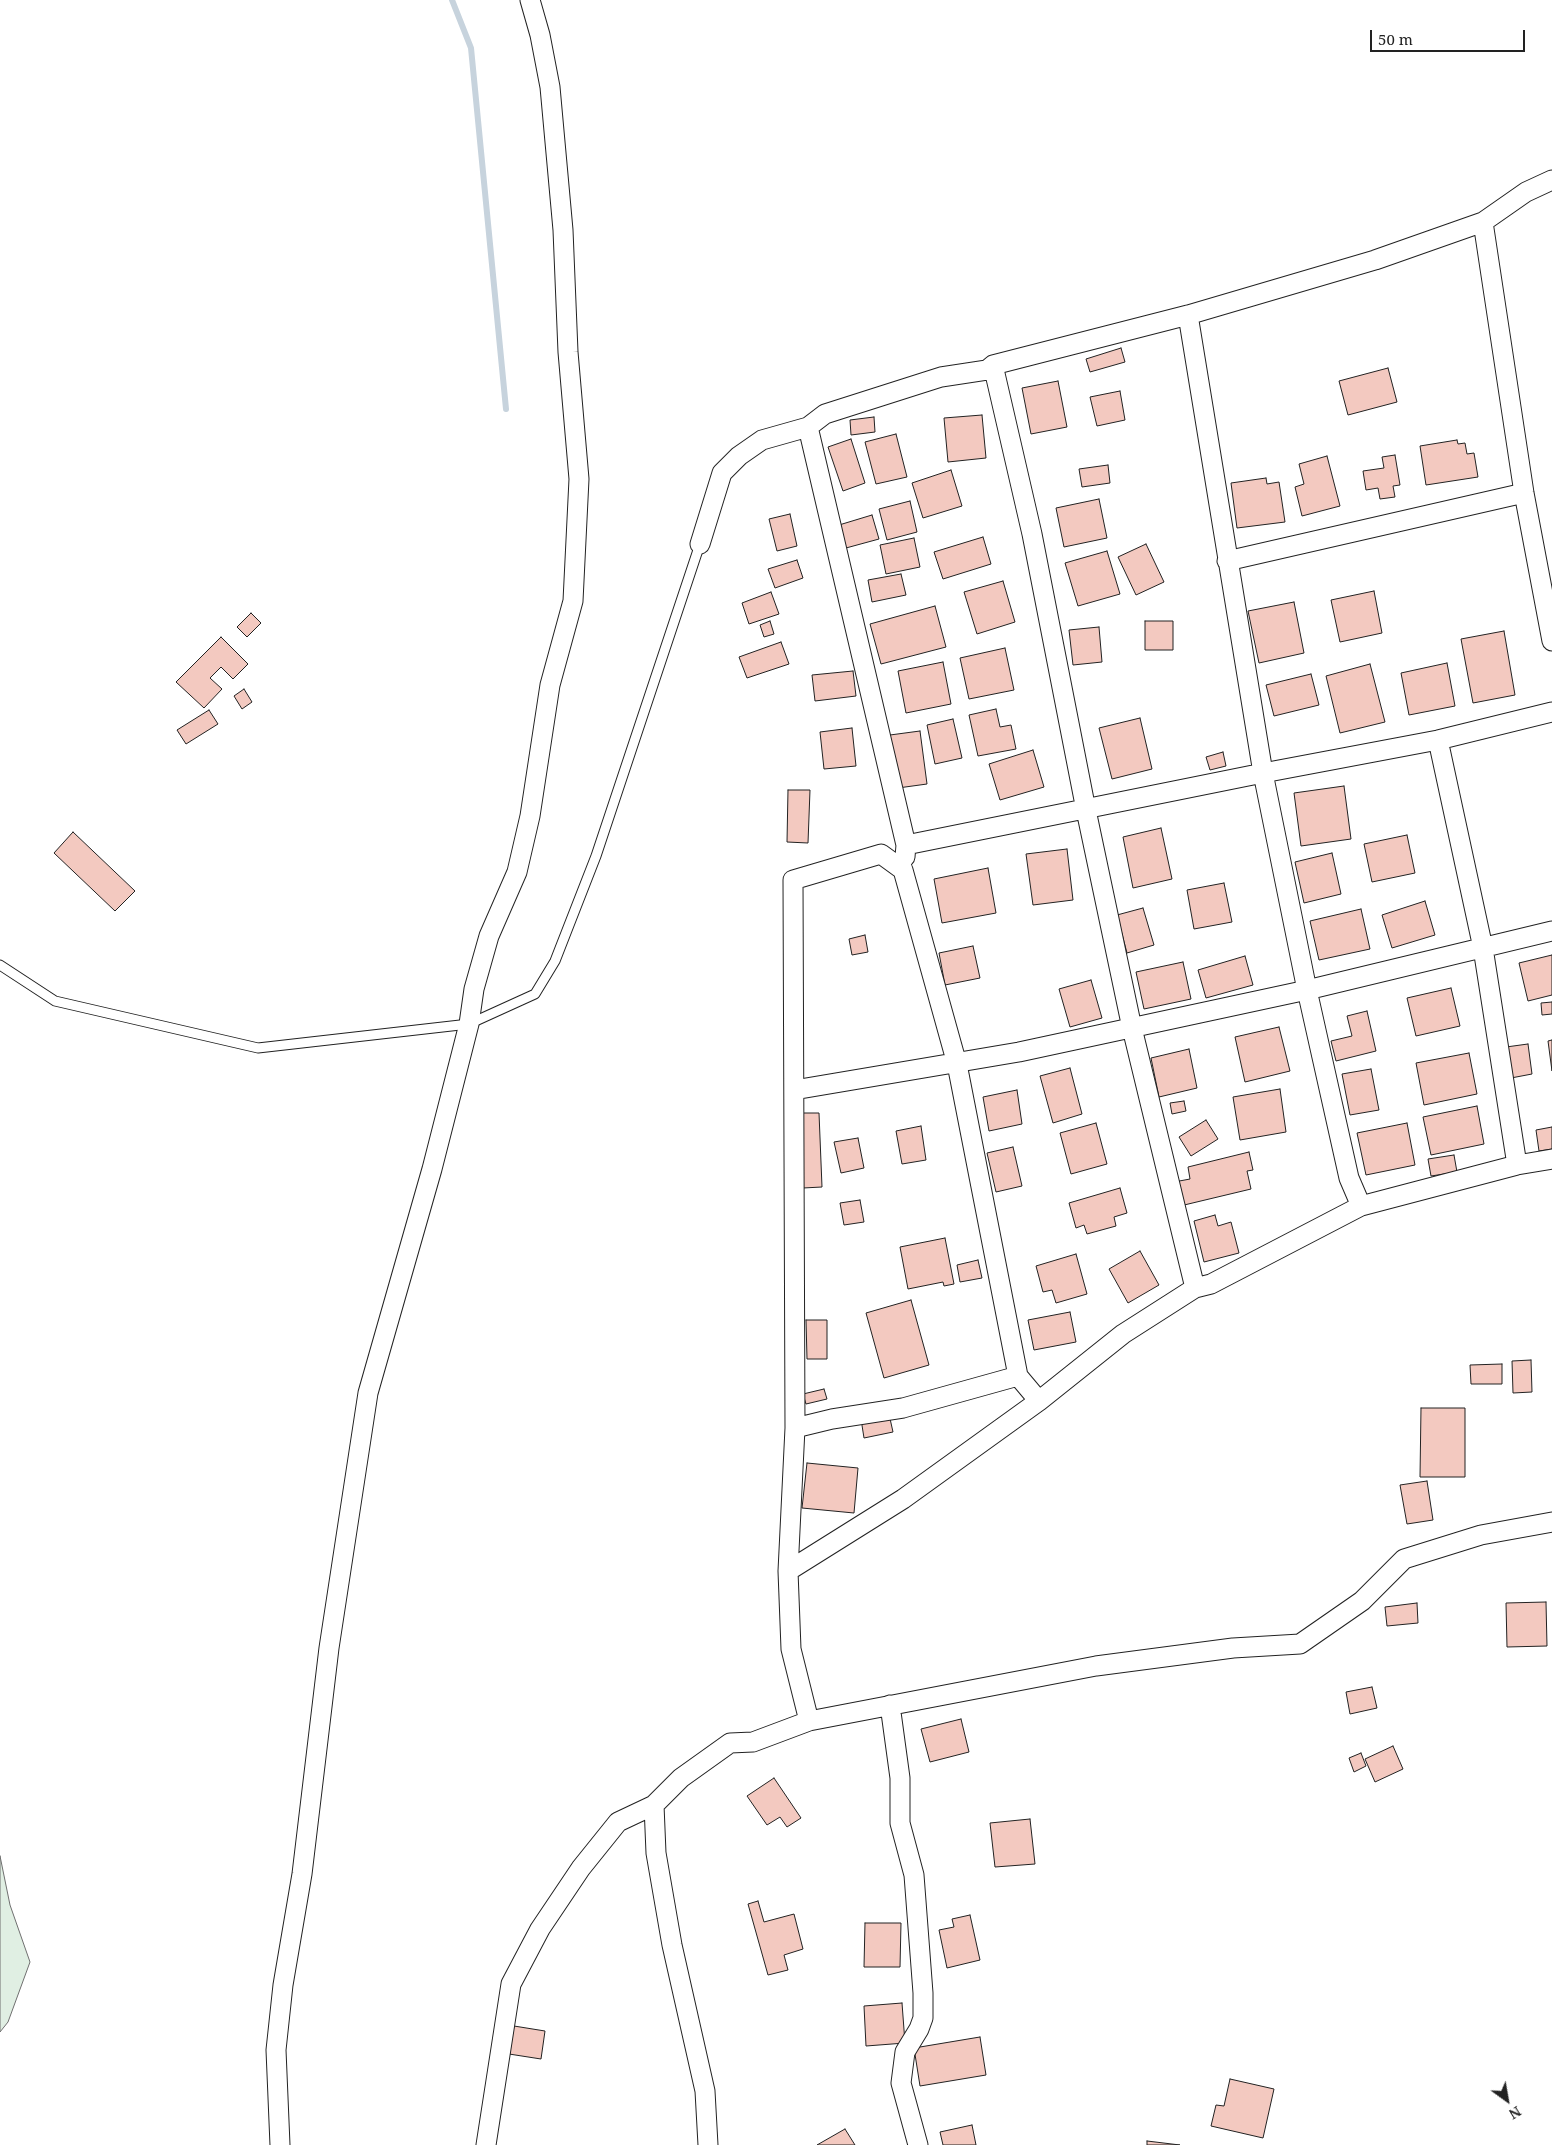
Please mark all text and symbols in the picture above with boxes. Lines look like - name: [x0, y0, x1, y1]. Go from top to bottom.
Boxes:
- scale bar: [1372, 20, 1527, 52]
- text: 50 m: [1378, 29, 1413, 49]
- north arrow: [1482, 2075, 1532, 2125]
- text: N: [1506, 2102, 1525, 2124]

